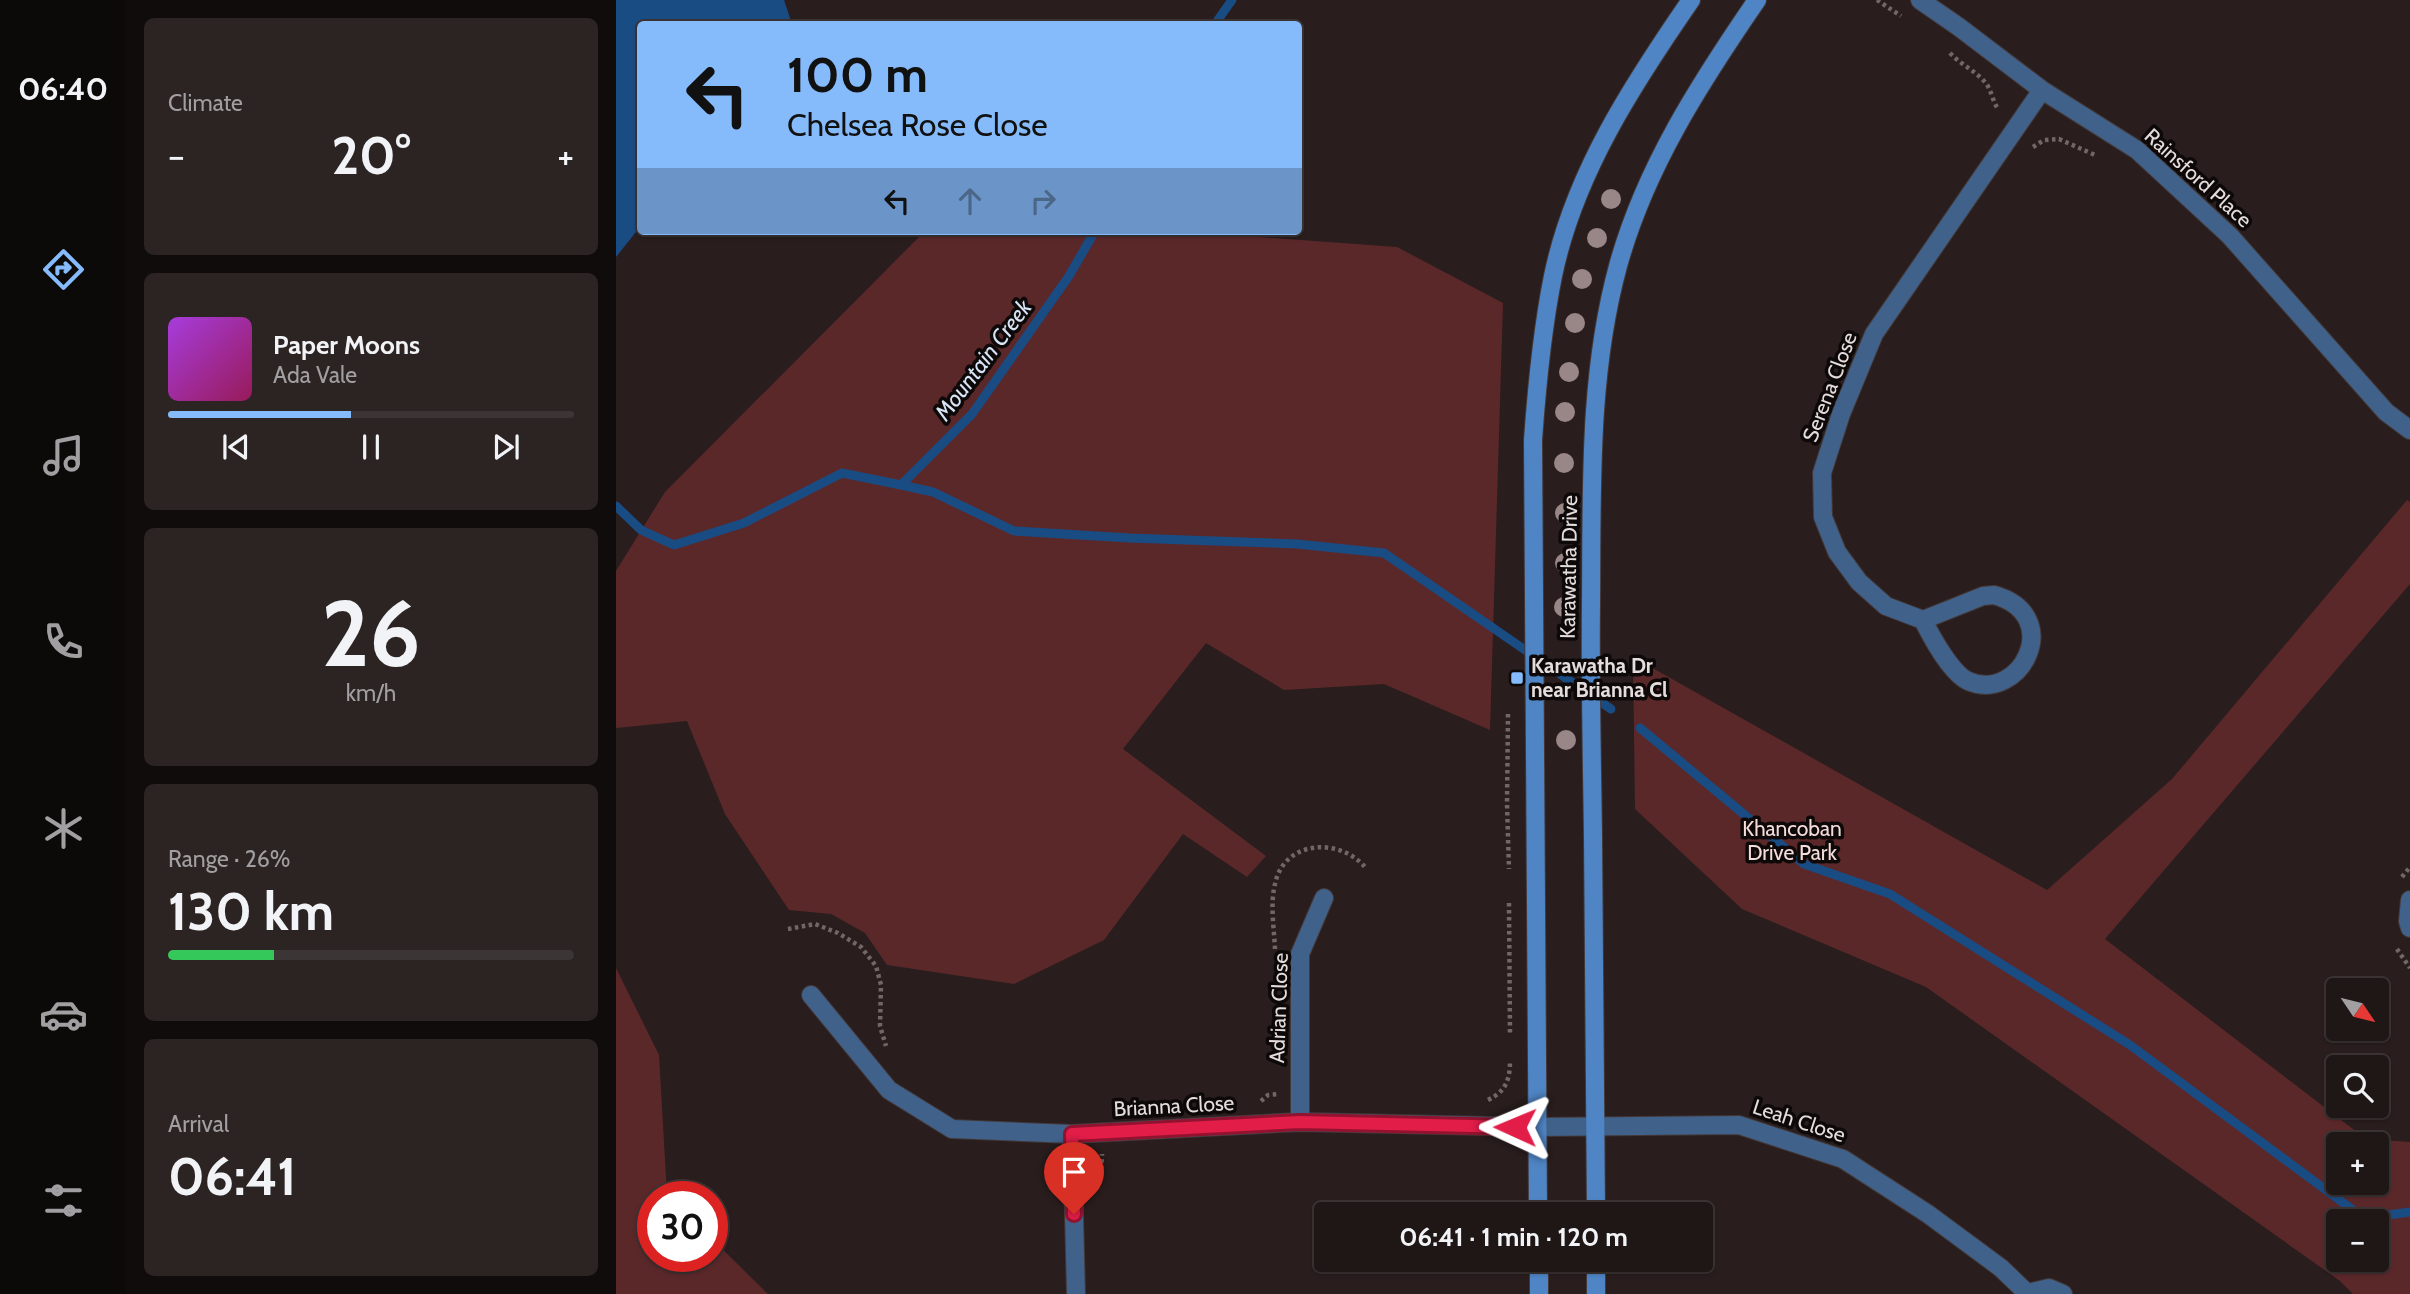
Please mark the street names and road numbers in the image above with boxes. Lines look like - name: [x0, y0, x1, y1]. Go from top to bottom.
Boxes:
- street label: Rainsford Place: [2140, 123, 2257, 232]
- street label: Serena Close: [1797, 328, 1862, 445]
- street label: Karawatha Drive: [1555, 495, 1582, 639]
- street label: Adrian Close: [1264, 952, 1293, 1064]
- street label: Brianna Close: [1113, 1090, 1235, 1121]
- street label: Leah Close: [1750, 1094, 1849, 1147]

